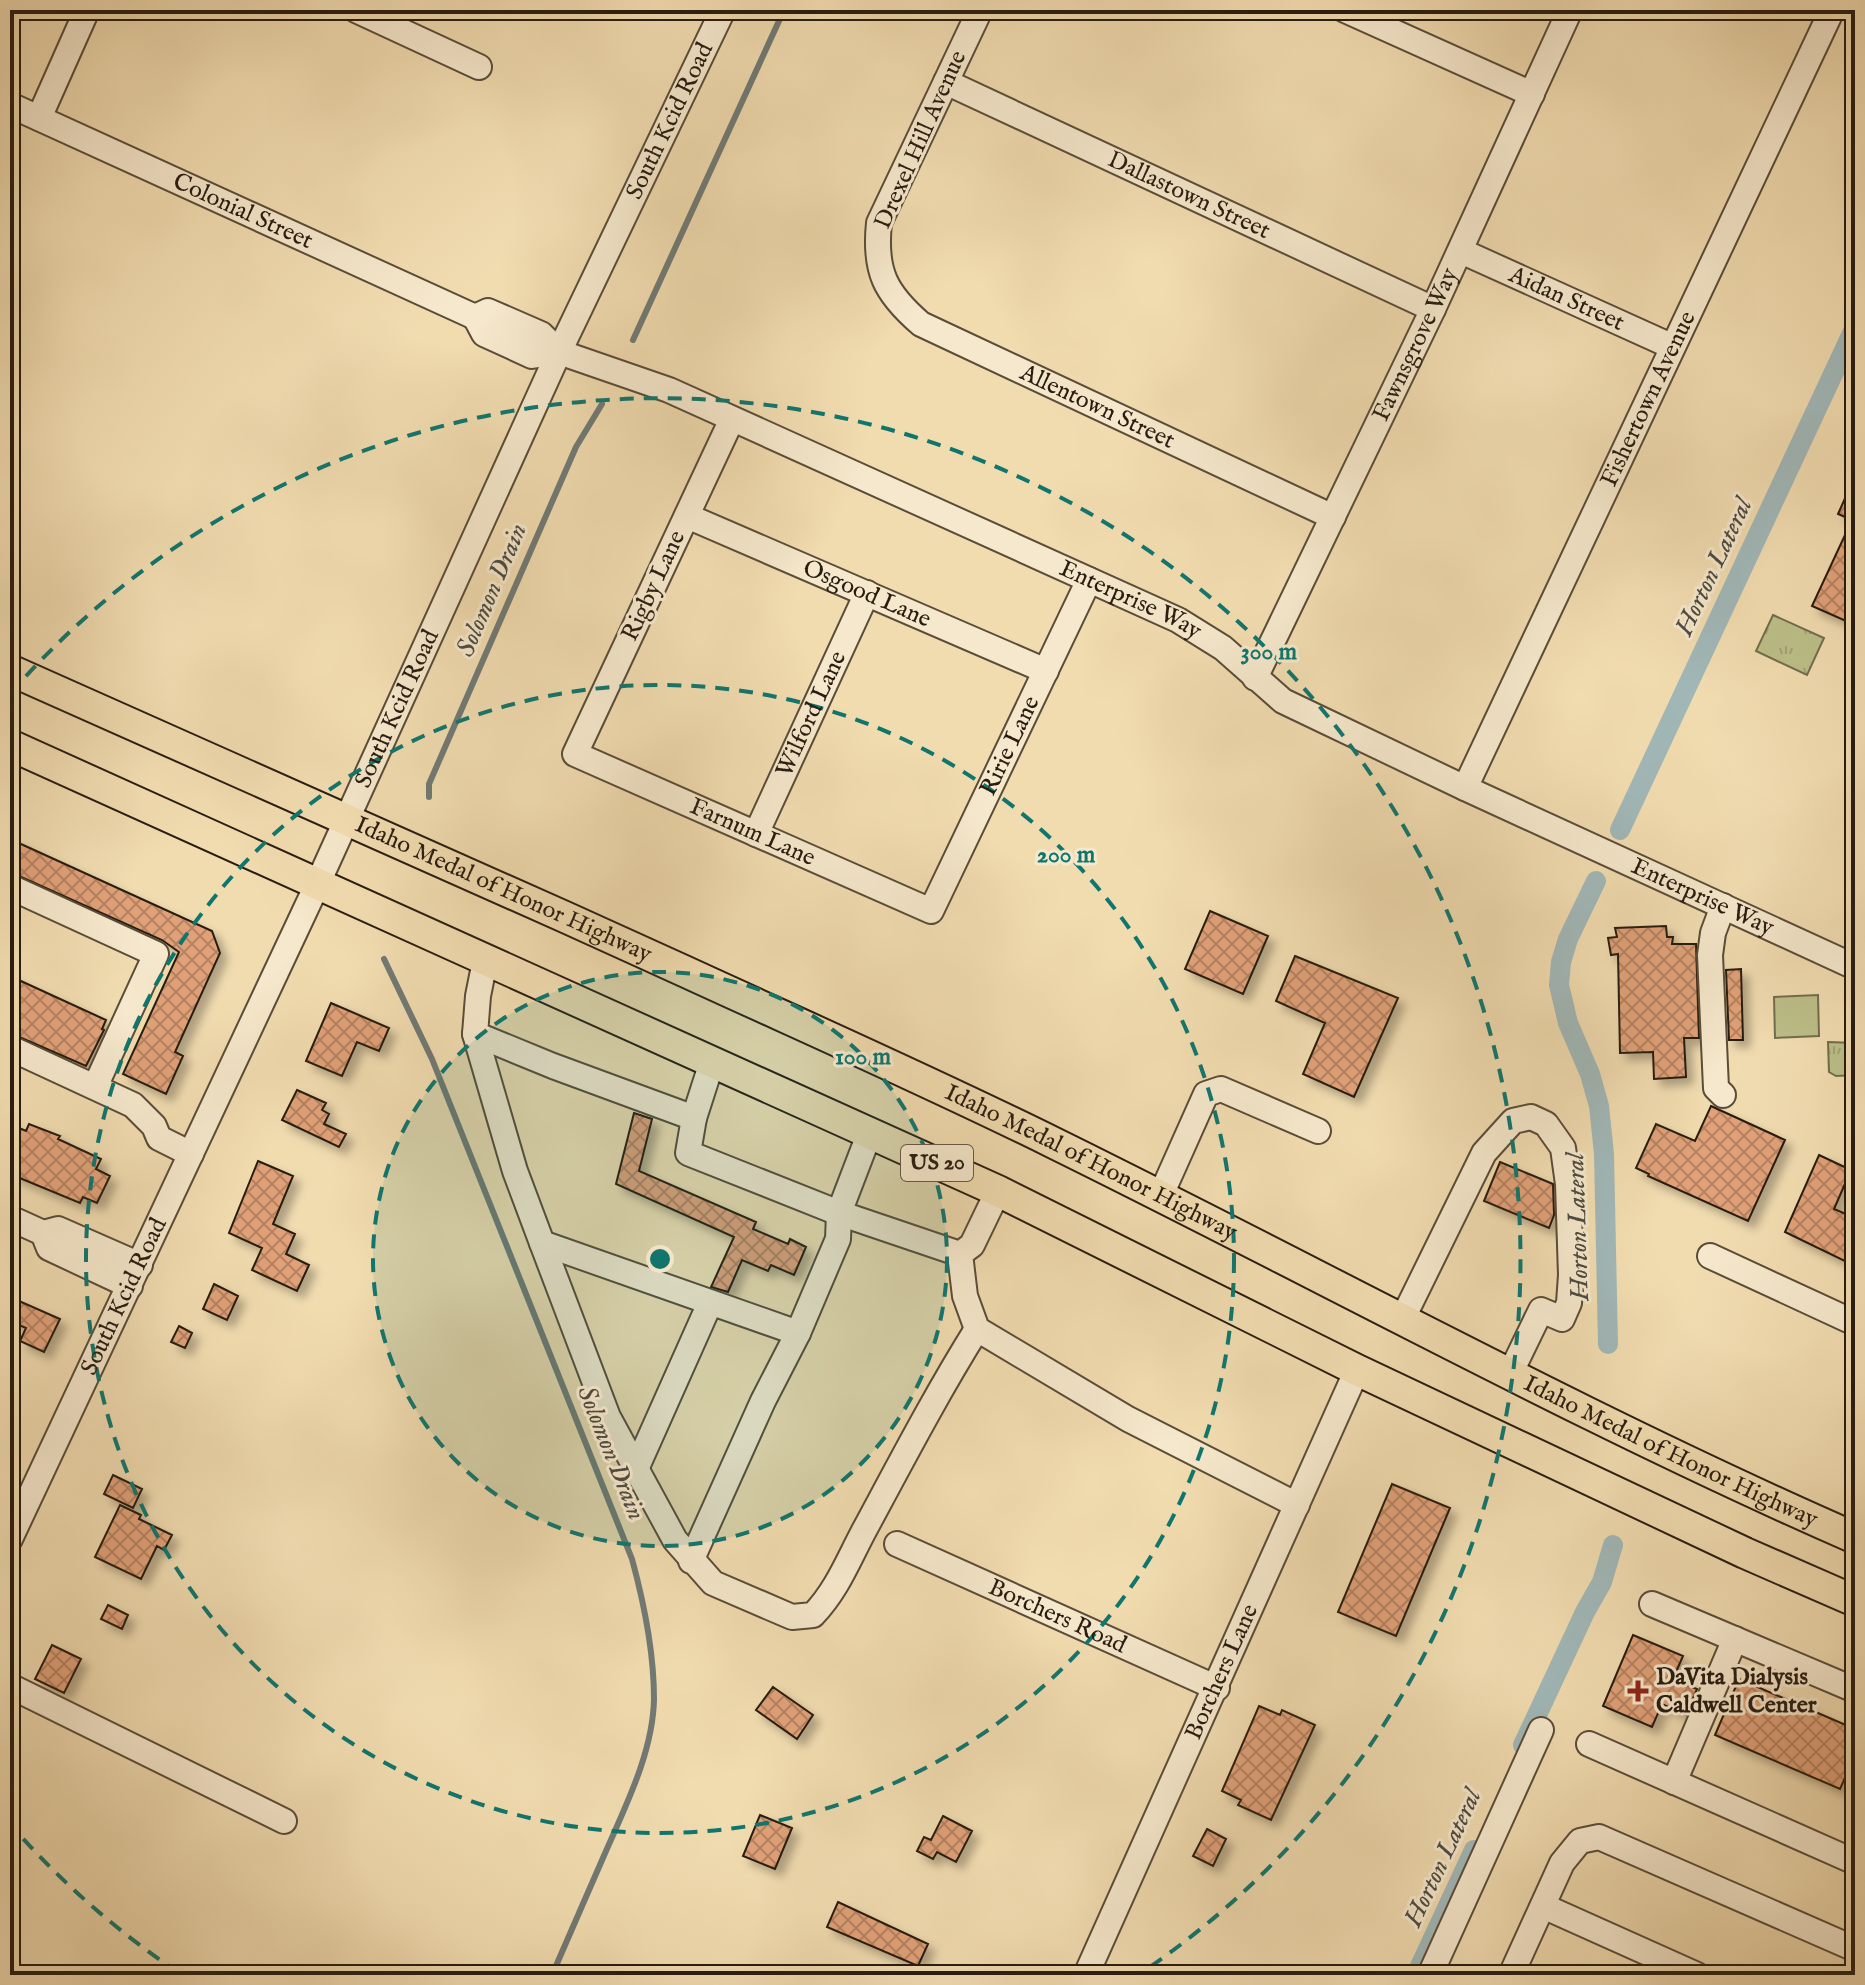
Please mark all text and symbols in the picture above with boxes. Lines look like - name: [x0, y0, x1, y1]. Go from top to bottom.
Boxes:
- street label: South Kcid Road: [619, 37, 721, 204]
- street label: Drexel Hill Avenue: [868, 46, 974, 234]
- street label: Dallastown Street: [1103, 144, 1275, 246]
- street label: Colonial Street: [168, 166, 318, 256]
- street label: Aidan Street: [1503, 259, 1629, 338]
- street label: Fawnsgrove Way: [1366, 263, 1465, 427]
- street label: Fishertown Avenue: [1594, 306, 1703, 492]
- street label: Allentown Street: [1014, 357, 1180, 456]
- water label: Horton Lateral: [1667, 491, 1761, 642]
- water label: Solomon Drain: [449, 518, 535, 662]
- street label: Rigby Lane: [615, 526, 693, 646]
- street label: Osgood Lane: [798, 552, 936, 635]
- street label: Enterprise Way: [1054, 553, 1208, 646]
- street label: South Kcid Road: [348, 625, 446, 793]
- text: 300 m: [1241, 637, 1298, 668]
- street label: Wilford Lane: [769, 646, 854, 782]
- street label: Ririe Lane: [973, 691, 1047, 801]
- street label: Farnum Lane: [685, 791, 820, 874]
- street label: Idaho Medal of Honor Highway: [350, 809, 657, 970]
- text: 200 m: [1037, 840, 1096, 871]
- street label: Enterprise Way: [1626, 851, 1779, 943]
- text: 100 m: [835, 1042, 892, 1073]
- street label: Idaho Medal of Honor Highway: [940, 1077, 1243, 1248]
- road number: US 20: [901, 1145, 973, 1181]
- water label: Horton Lateral: [1559, 1151, 1597, 1302]
- street label: South Kcid Road: [74, 1213, 174, 1380]
- centre of rings: [646, 1245, 674, 1273]
- street label: Idaho Medal of Honor Highway: [1519, 1368, 1823, 1535]
- water label: Solomon Drain: [569, 1381, 653, 1525]
- street label: Borchers Road: [983, 1572, 1132, 1661]
- street label: Borchers Lane: [1178, 1599, 1266, 1745]
- place label: DaVita Dialysis Caldwell Center: [1656, 1662, 1817, 1721]
- marker: DaVita Dialysis Caldwell Center: [1627, 1680, 1649, 1702]
- water label: Horton Lateral: [1396, 1782, 1490, 1933]

